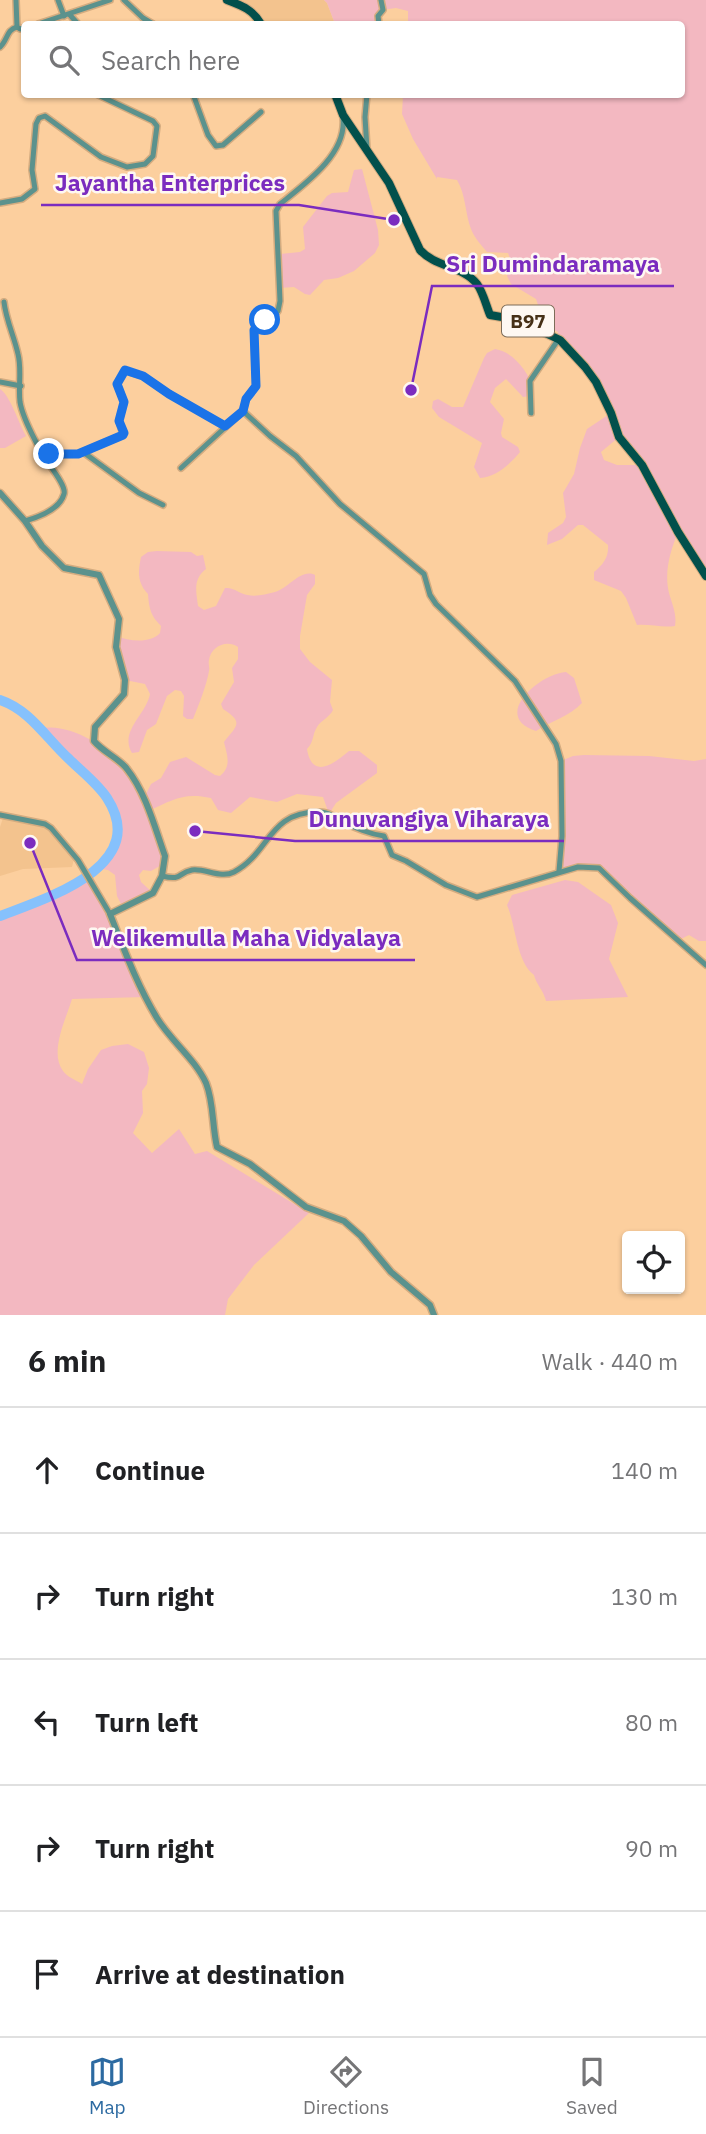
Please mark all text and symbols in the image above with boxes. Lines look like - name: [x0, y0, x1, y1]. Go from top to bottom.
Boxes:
- search box: [21, 21, 685, 98]
- icon: search: [45, 41, 83, 79]
- text: Search here: [101, 43, 240, 77]
- callout: Jayantha Enterprices: [41, 161, 299, 205]
- text: Jayantha Enterprices: [55, 167, 285, 197]
- callout: Sri Dumindaramaya: [432, 242, 674, 286]
- text: Sri Dumindaramaya: [446, 248, 660, 278]
- route start: [249, 304, 280, 335]
- road number: B97: [502, 306, 554, 336]
- route end: [33, 438, 64, 469]
- callout: Dunuvangiya Viharaya: [295, 797, 564, 841]
- text: Dunuvangiya Viharaya: [308, 803, 550, 833]
- callout: Welikemulla Maha Vidyalaya: [77, 916, 415, 960]
- text: Welikemulla Maha Vidyalaya: [91, 922, 401, 952]
- map controls: [622, 1231, 685, 1294]
- button: locate: [622, 1231, 685, 1294]
- text: 6 min: [28, 1341, 106, 1380]
- text: Walk · 440 m: [542, 1346, 678, 1376]
- icon: ahead: [28, 1451, 66, 1489]
- text: Continue: [95, 1453, 205, 1487]
- text: 140 m: [611, 1455, 678, 1485]
- icon: right: [28, 1577, 66, 1615]
- text: Turn right: [95, 1579, 214, 1613]
- text: 130 m: [611, 1581, 678, 1611]
- icon: left: [28, 1703, 66, 1741]
- text: Turn left: [95, 1705, 198, 1739]
- text: 80 m: [625, 1707, 678, 1737]
- icon: right: [28, 1829, 66, 1867]
- text: Turn right: [95, 1831, 214, 1865]
- text: 90 m: [625, 1833, 678, 1863]
- icon: arrive: [28, 1955, 66, 1993]
- text: Arrive at destination: [95, 1957, 345, 1991]
- tab: Map: [88, 2053, 126, 2119]
- tab: Directions: [303, 2053, 389, 2119]
- tab: Saved: [566, 2053, 618, 2119]

